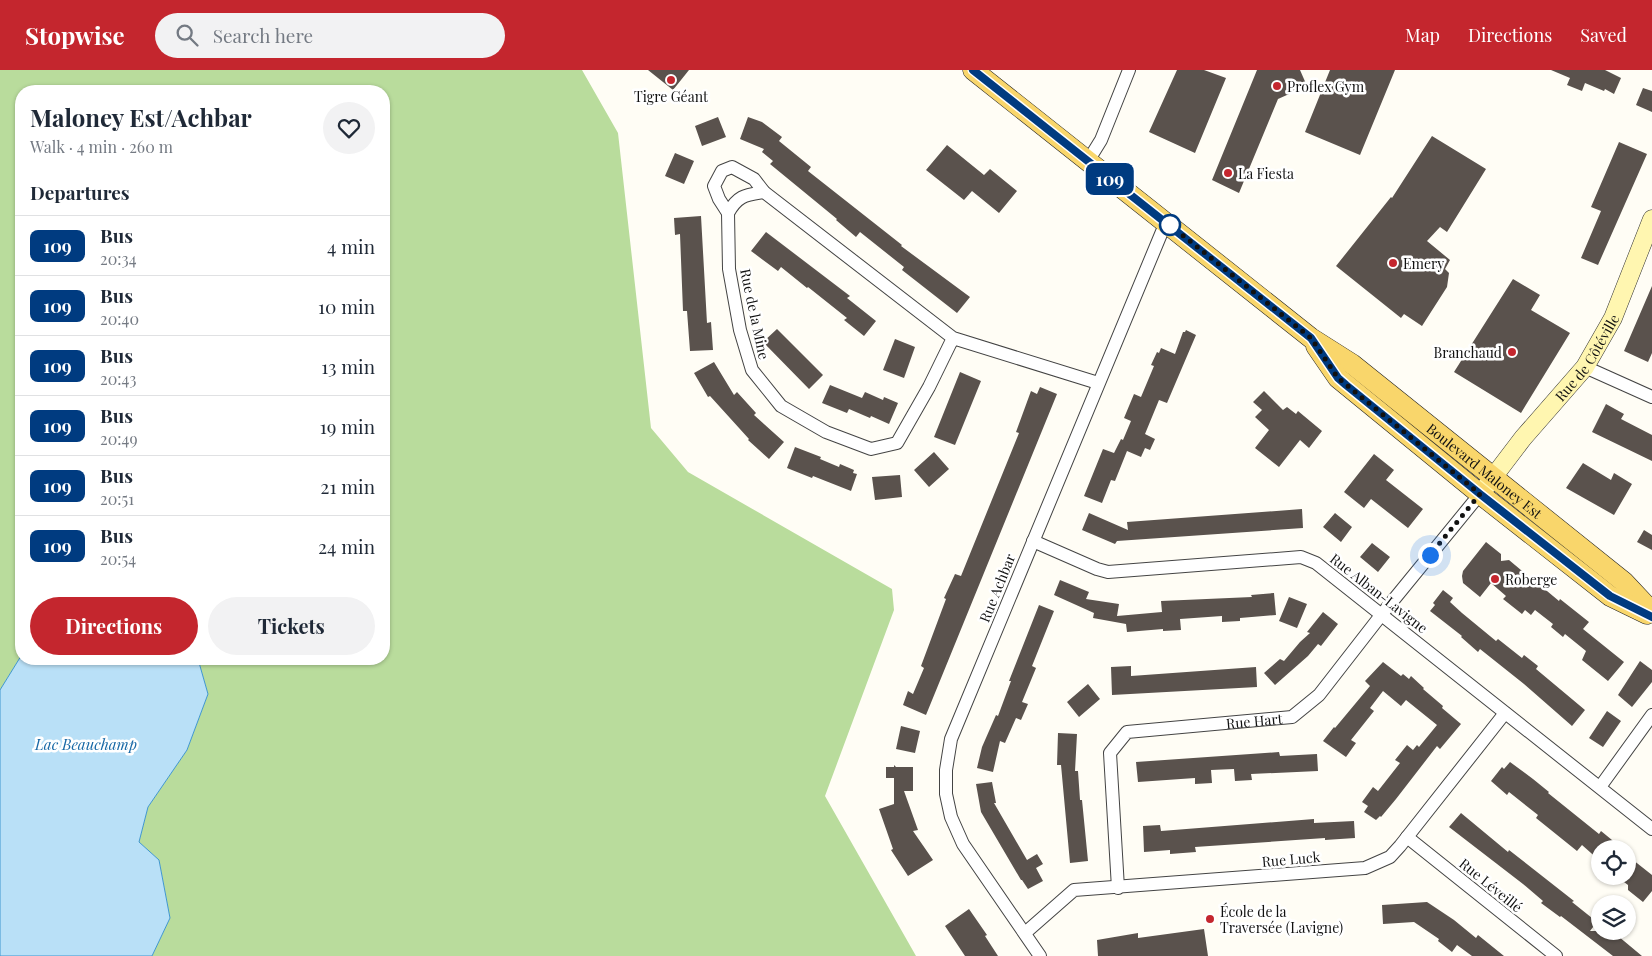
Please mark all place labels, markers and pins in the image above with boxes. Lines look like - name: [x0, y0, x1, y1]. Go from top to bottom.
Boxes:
- marker: Tigre Géant: [665, 74, 677, 86]
- place label: Proflex Gym: [1287, 77, 1365, 96]
- marker: Proflex Gym: [1271, 80, 1283, 92]
- place label: Tigre Géant: [634, 87, 709, 106]
- place label: La Fiesta: [1238, 164, 1294, 183]
- marker: La Fiesta: [1222, 167, 1234, 179]
- unlabelled marker: [1159, 214, 1181, 236]
- place label: Emery: [1403, 254, 1444, 273]
- marker: Emery: [1387, 257, 1399, 269]
- place label: Branchaud: [1434, 343, 1502, 362]
- marker: Branchaud: [1506, 346, 1518, 358]
- place label: Roberge: [1505, 570, 1557, 589]
- marker: Roberge: [1489, 573, 1501, 585]
- place label: École de la Traversée (Lavigne): [1220, 902, 1343, 937]
- marker: École de la Traversée (Lavigne): [1204, 913, 1216, 925]

